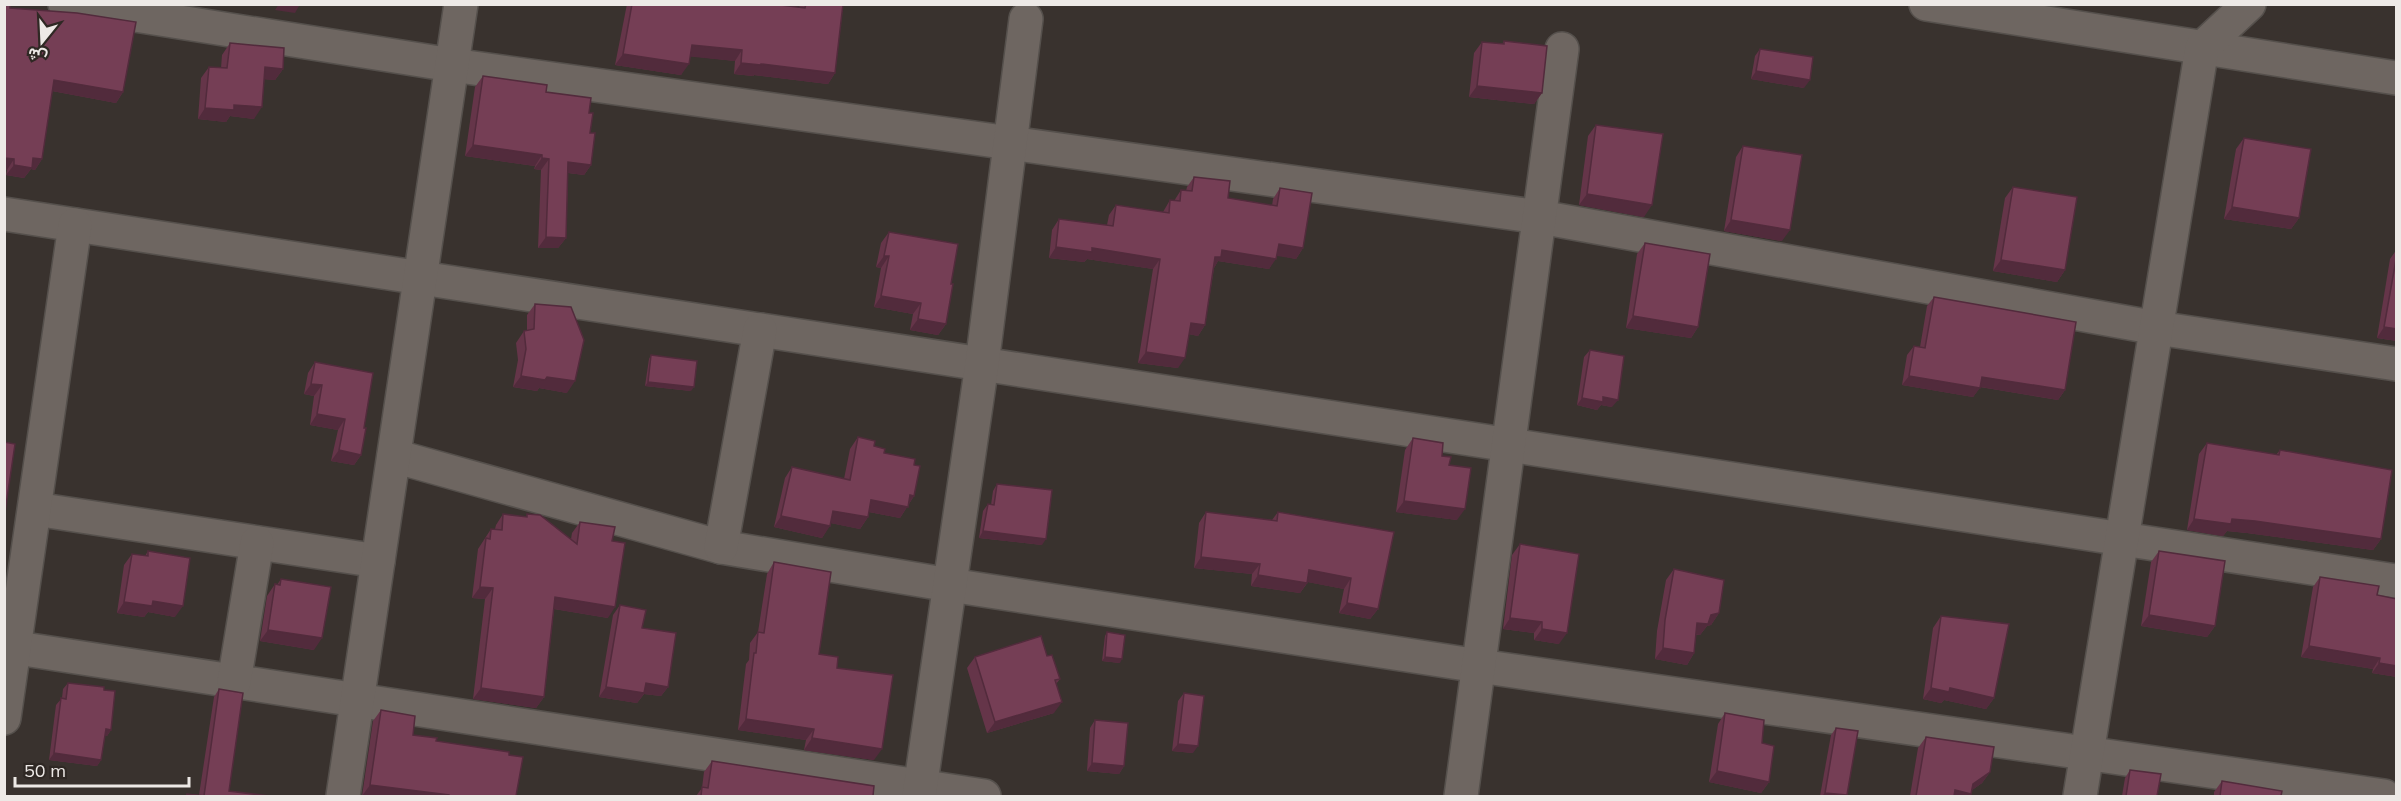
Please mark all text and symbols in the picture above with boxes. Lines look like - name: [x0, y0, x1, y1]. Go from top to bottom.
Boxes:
- north arrow: [12, 12, 72, 72]
- text: ش: [25, 44, 50, 69]
- scale bar: [15, 750, 189, 788]
- text: 50 m: [24, 759, 66, 782]

